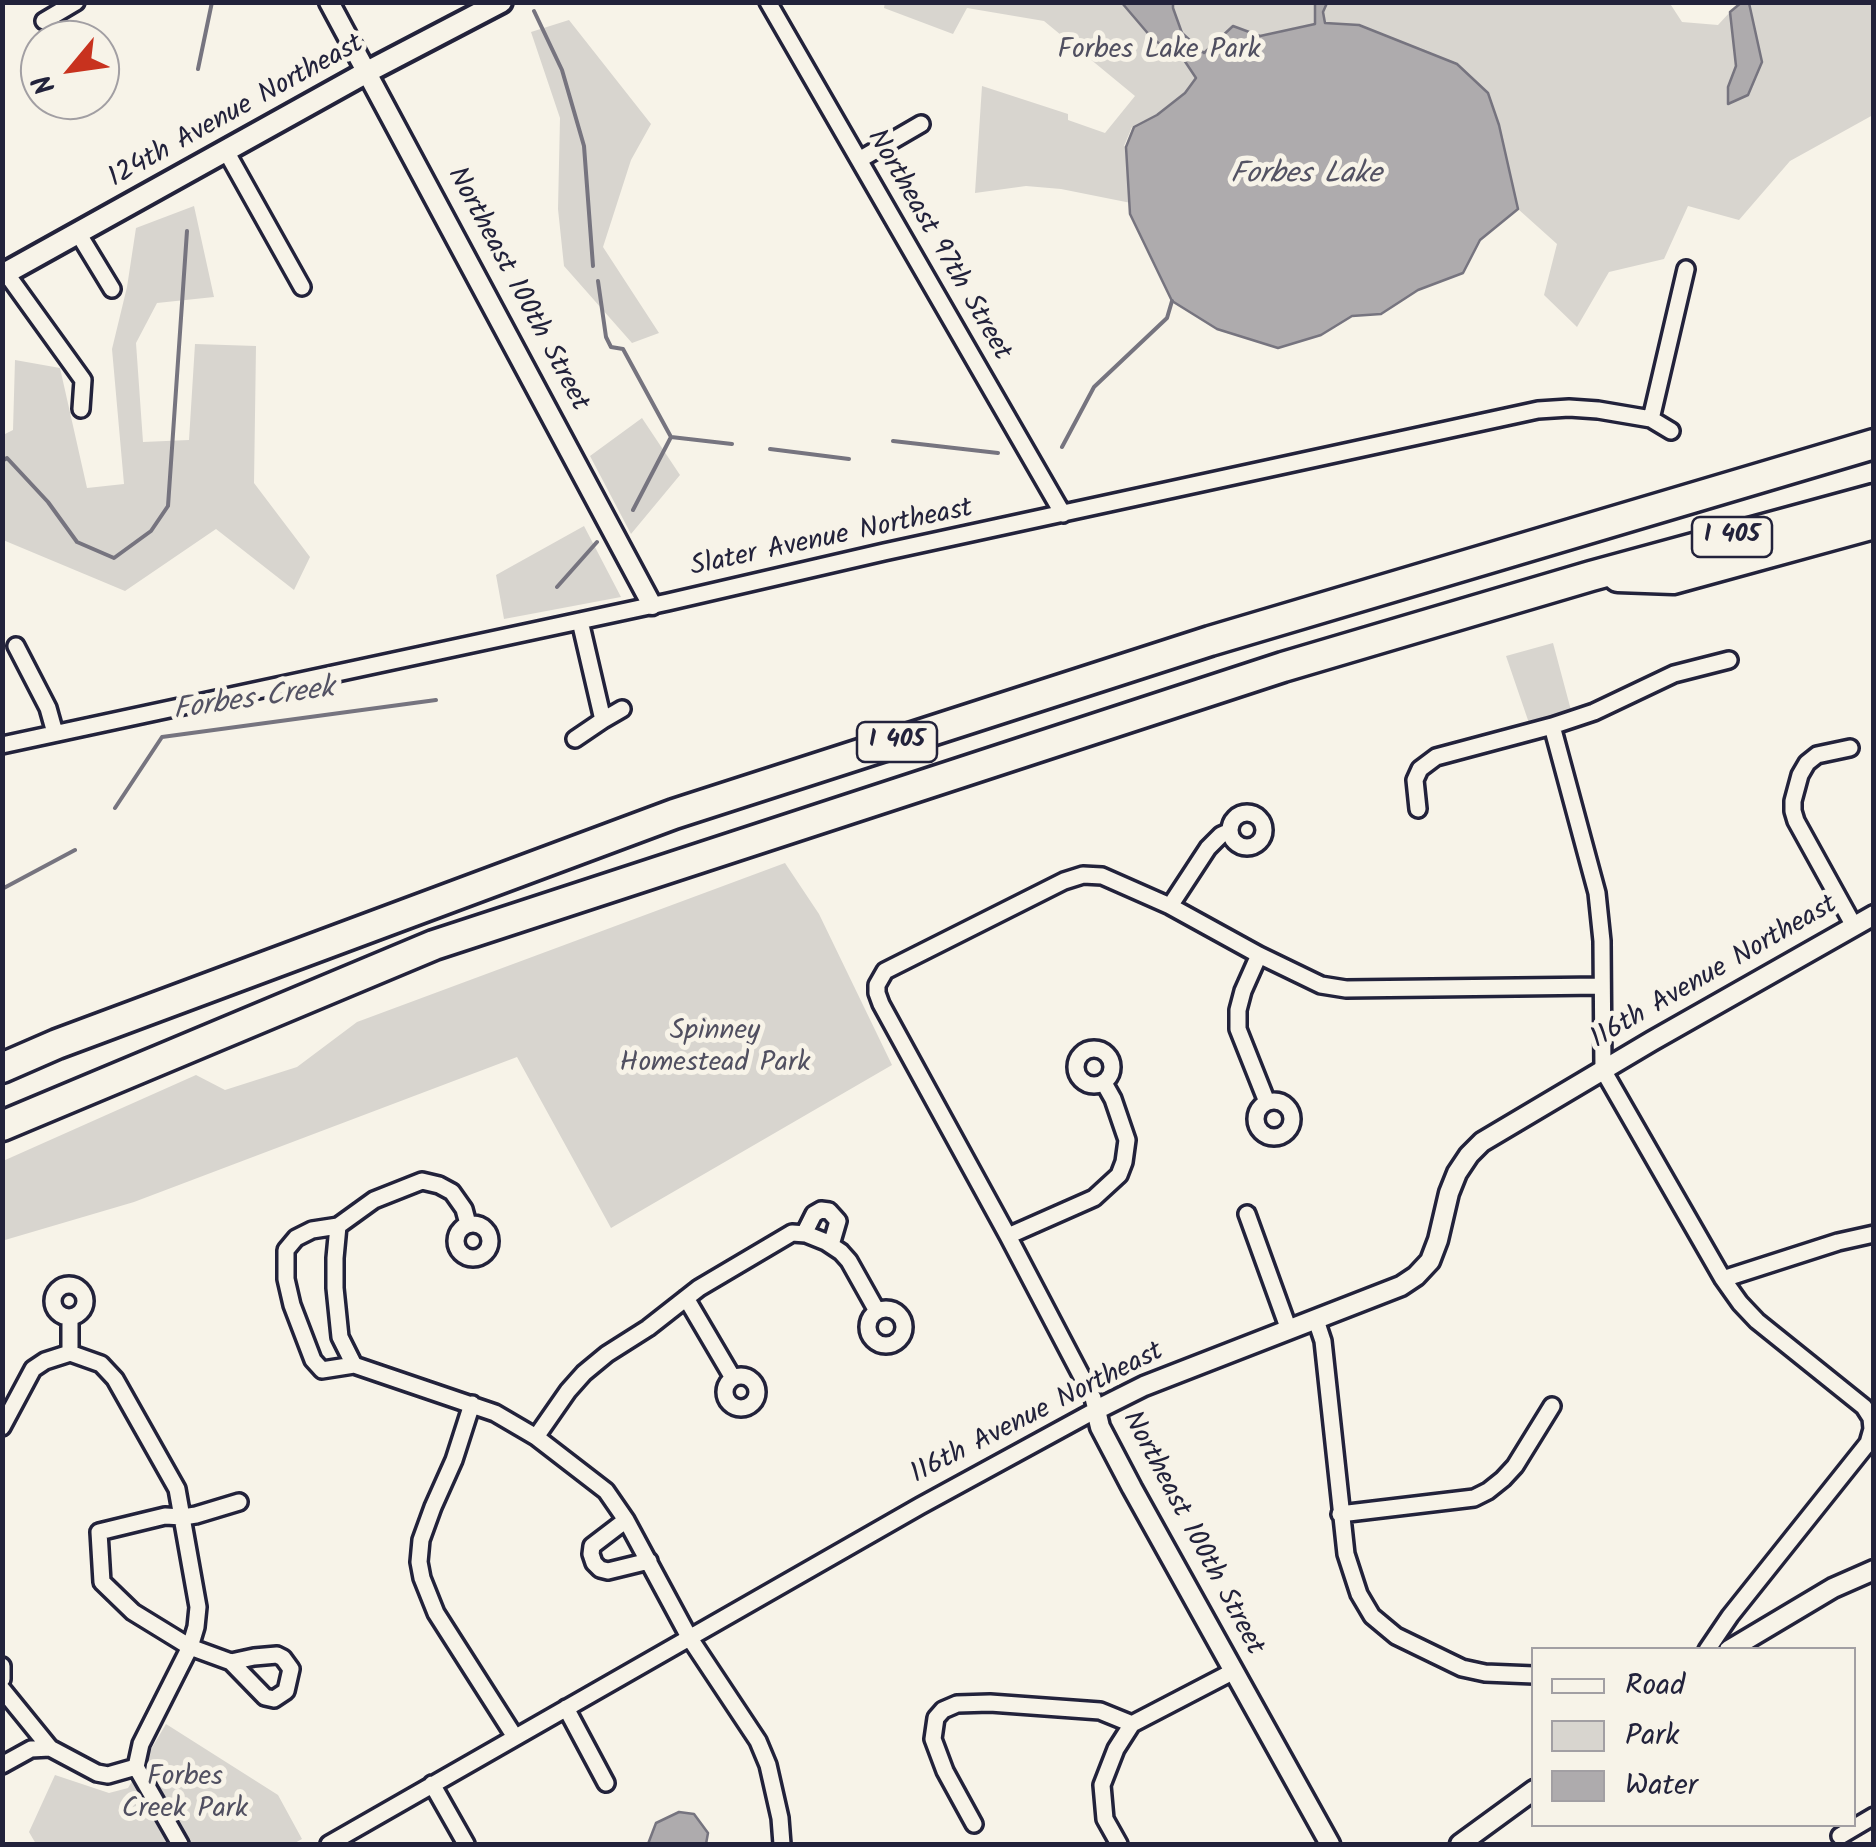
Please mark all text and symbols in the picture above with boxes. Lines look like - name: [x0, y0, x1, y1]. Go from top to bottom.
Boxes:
- north arrow: [20, 20, 120, 120]
- street label: 124th Avenue Northeast: [104, 29, 370, 197]
- park label: Forbes Lake Park: [1057, 35, 1261, 69]
- text: N: [21, 65, 69, 102]
- street label: Northeast 97th Street: [857, 125, 1017, 367]
- water label: Forbes Lake: [1230, 159, 1382, 195]
- street label: Northeast 100th Street: [437, 162, 595, 418]
- street label: Slater Avenue Northeast: [688, 494, 976, 586]
- road number: I 405: [1692, 517, 1772, 557]
- water label: Forbes Creek: [171, 673, 337, 731]
- road number: I 405: [857, 722, 937, 762]
- street label: 116th Avenue Northeast: [1586, 890, 1844, 1058]
- park label: Spinney Homestead Park: [620, 1016, 810, 1082]
- street label: 116th Avenue Northeast: [906, 1337, 1170, 1493]
- street label: Northeast 100th Street: [1112, 1406, 1270, 1662]
- legend: [1531, 1647, 1856, 1827]
- text: Road: [1625, 1662, 1685, 1710]
- text: Park: [1625, 1712, 1679, 1760]
- park label: Forbes Creek Park: [122, 1762, 248, 1828]
- text: Water: [1625, 1762, 1698, 1810]

